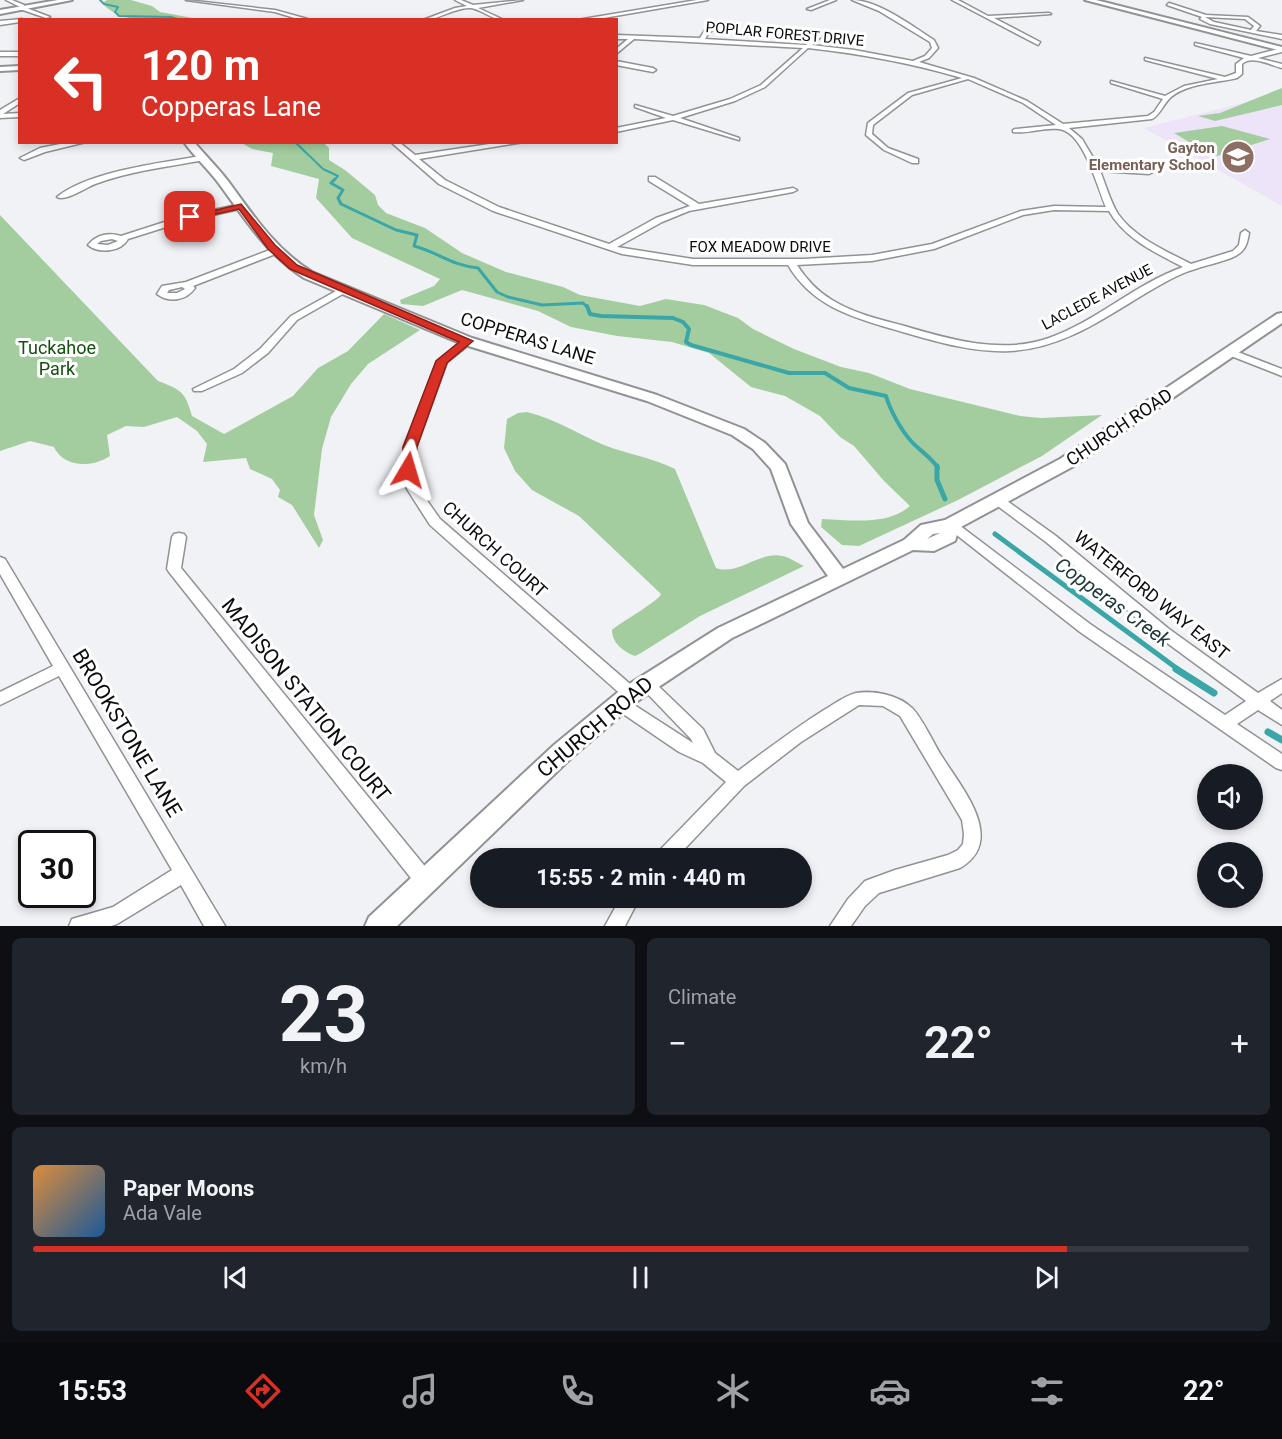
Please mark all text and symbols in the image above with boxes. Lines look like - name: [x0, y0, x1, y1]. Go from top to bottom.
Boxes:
- street label: POPLAR FOREST DRIVE: [705, 18, 866, 50]
- text: 120 m: [141, 41, 260, 90]
- icon: left: [42, 42, 120, 120]
- text: Copperas Lane: [141, 91, 321, 123]
- place label: Gayton Elementary School: [1089, 139, 1215, 174]
- school or university icon: Gayton Elementary School: [1220, 139, 1256, 175]
- pin: [164, 191, 215, 242]
- icon: arrive: [173, 200, 206, 233]
- street label: FOX MEADOW DRIVE: [689, 238, 831, 256]
- street label: LACLEDE AVENUE: [1039, 260, 1156, 334]
- street label: COPPERAS LANE: [458, 308, 598, 368]
- park label: Tuckahoe Park: [18, 337, 96, 379]
- street label: CHURCH ROAD: [1062, 384, 1176, 470]
- position arrow: [376, 438, 440, 502]
- street label: CHURCH COURT: [438, 497, 552, 602]
- street label: WATERFORD WAY EAST: [1070, 526, 1234, 664]
- water label: Copperas Creek: [1051, 552, 1176, 653]
- street label: MADISON STATION COURT: [217, 593, 396, 807]
- street label: BROOKSTONE LANE: [67, 645, 187, 821]
- street label: CHURCH ROAD: [532, 672, 658, 782]
- map controls: [1197, 764, 1263, 908]
- button: sound: [1197, 764, 1263, 830]
- speed limit sign: 30: [18, 830, 96, 908]
- button: search: [1197, 842, 1263, 908]
- text: 15:55 · 2 min · 440 m: [536, 865, 746, 890]
- text: 23: [279, 969, 368, 1060]
- text: Climate: [668, 985, 736, 1009]
- text: 22°: [924, 1016, 993, 1069]
- text: −: [668, 1024, 687, 1063]
- text: +: [1230, 1024, 1249, 1063]
- text: km/h: [300, 1054, 347, 1078]
- text: Paper Moons: [123, 1176, 254, 1201]
- text: Ada Vale: [123, 1201, 202, 1225]
- icon: previous: [219, 1261, 252, 1294]
- icon: pause: [624, 1261, 657, 1294]
- icon: next: [1030, 1261, 1063, 1294]
- icon: directions: [242, 1370, 284, 1412]
- icon: music: [399, 1370, 441, 1412]
- icon: phone: [556, 1370, 598, 1412]
- icon: climate: [712, 1370, 754, 1412]
- icon: car: [869, 1370, 911, 1412]
- icon: filters: [1026, 1370, 1068, 1412]
- text: 15:53: [57, 1375, 127, 1407]
- text: 22°: [1183, 1375, 1225, 1407]

